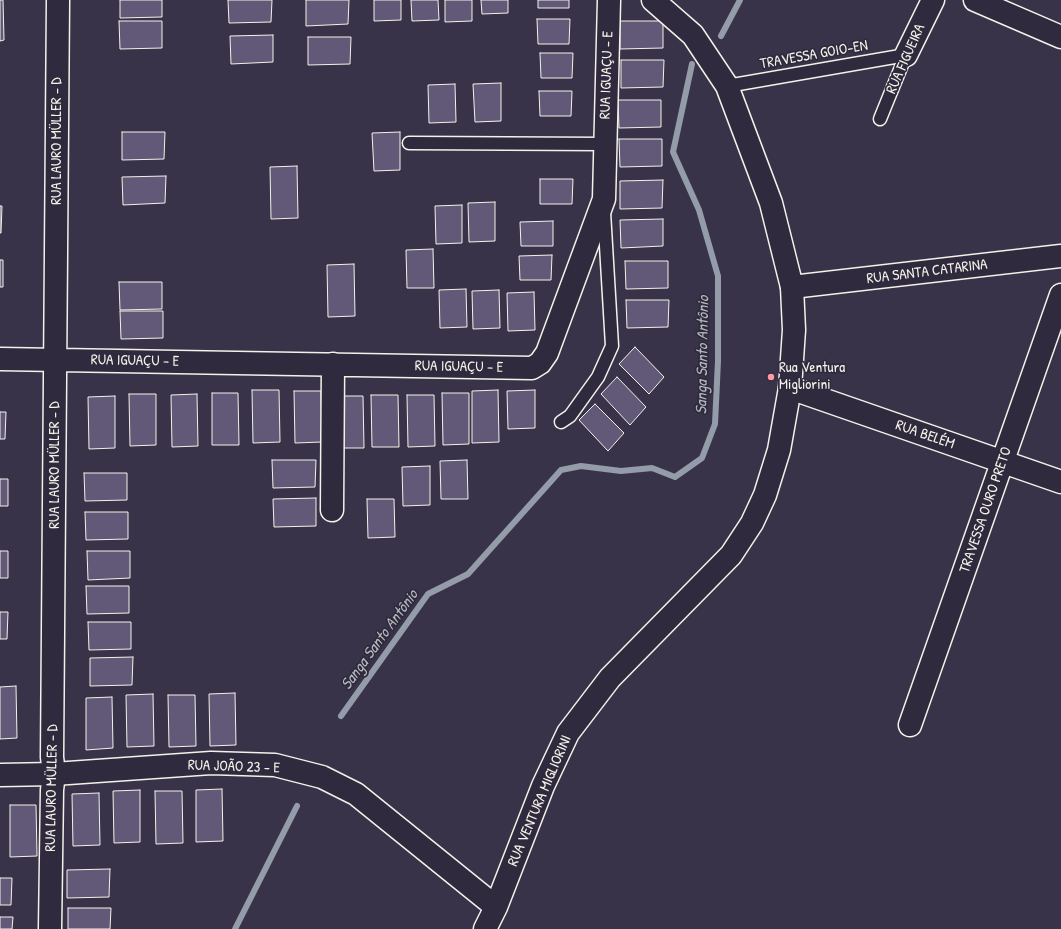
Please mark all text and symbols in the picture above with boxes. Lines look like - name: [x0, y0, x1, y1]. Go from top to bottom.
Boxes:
- street label: RUA FIGUEIRA: [883, 21, 929, 97]
- street label: RUA IGUAÇU - E: [596, 31, 618, 119]
- street label: TRAVESSA GOIO-EN: [759, 37, 869, 73]
- street label: RUA LAURO MÜLLER - D: [48, 77, 66, 205]
- street label: RUA SANTA CATARINA: [866, 256, 988, 288]
- water label: Sanga Santo Antônio: [692, 296, 714, 414]
- street label: RUA IGUAÇU - E: [91, 351, 179, 371]
- street label: RUA IGUAÇU - E: [415, 357, 503, 377]
- place label: Rua Ventura Migliorini: [779, 359, 845, 394]
- marker: Rua Ventura Migliorini: [766, 372, 776, 382]
- street label: RUA LAURO MÜLLER - D: [46, 401, 64, 529]
- street label: RUA BELÉM: [893, 417, 957, 453]
- street label: TRAVESSA OURO PRETO: [956, 445, 1016, 575]
- water label: Sanga Santo Antônio: [337, 586, 423, 694]
- street label: RUA LAURO MÜLLER - D: [42, 724, 62, 852]
- street label: RUA VENTURA MIGLIORINI: [504, 733, 576, 869]
- street label: RUA JOÃO 23 - E: [188, 756, 280, 778]

